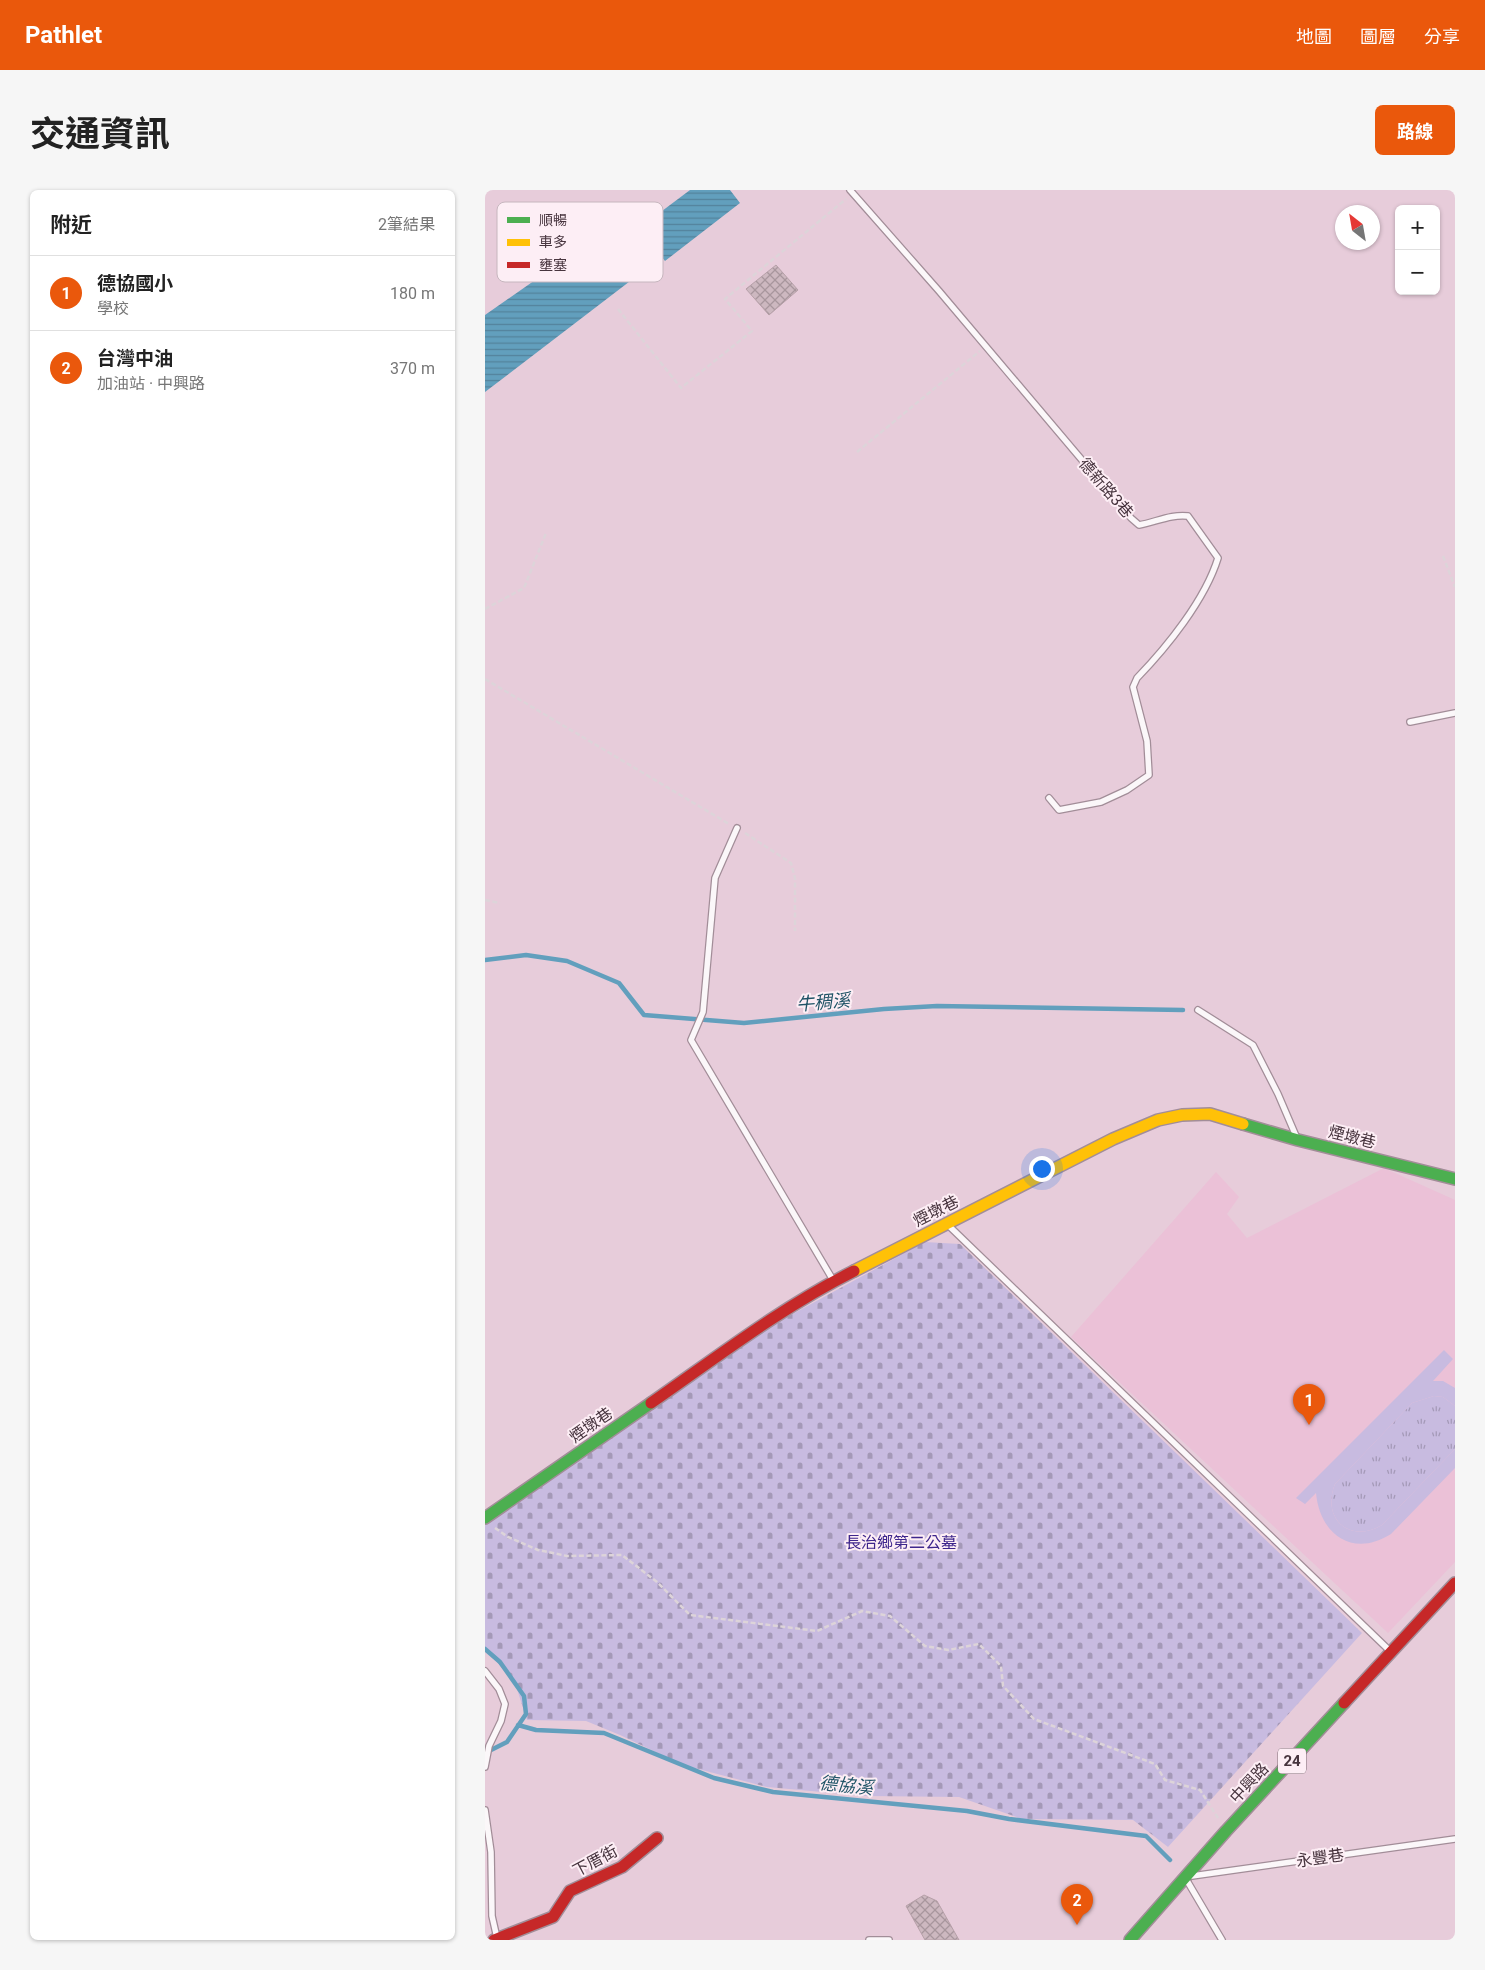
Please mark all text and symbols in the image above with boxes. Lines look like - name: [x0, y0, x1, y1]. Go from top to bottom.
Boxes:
- text: Pathlet: [25, 21, 102, 49]
- text: 地圖: [1296, 26, 1332, 47]
- text: 圖層: [1360, 26, 1396, 47]
- text: 分享: [1424, 26, 1460, 47]
- button: 路線: [1375, 105, 1455, 155]
- text: 交通資訊: [30, 114, 170, 155]
- legend: [497, 202, 663, 282]
- north arrow: [1335, 205, 1380, 250]
- map controls: [1395, 205, 1440, 295]
- button: +: [1395, 205, 1440, 250]
- text: 順暢: [539, 212, 567, 228]
- text: 附近: [50, 213, 92, 237]
- text: 2筆結果: [378, 215, 435, 234]
- text: 車多: [539, 234, 567, 250]
- button: −: [1395, 250, 1440, 295]
- text: 壅塞: [539, 257, 567, 273]
- text: 德協國小: [97, 272, 173, 295]
- text: 1: [61, 284, 71, 303]
- text: 180 m: [390, 284, 435, 303]
- text: 學校: [97, 299, 129, 318]
- text: 台灣中油: [97, 347, 173, 370]
- text: 2: [61, 359, 71, 378]
- text: 370 m: [390, 359, 435, 378]
- text: 加油站 · 中興路: [97, 374, 205, 393]
- street label: 德新路3巷: [1075, 454, 1137, 522]
- water label: 牛稠溪: [795, 989, 854, 1015]
- street label: 煙墩巷: [1326, 1122, 1378, 1152]
- your location: [1029, 1156, 1055, 1182]
- street label: 煙墩巷: [910, 1192, 962, 1230]
- pin: 1: [1293, 1384, 1325, 1425]
- street label: 煙墩巷: [566, 1403, 616, 1447]
- park label: 長治鄉第二公墓: [845, 1533, 957, 1552]
- road number: 24: [1278, 1748, 1306, 1774]
- street label: 中興路: [1226, 1759, 1272, 1807]
- water label: 德協溪: [818, 1772, 877, 1799]
- street label: 下厝街: [569, 1841, 621, 1881]
- street label: 永豐巷: [1295, 1845, 1345, 1871]
- pin: 2: [1061, 1884, 1093, 1925]

